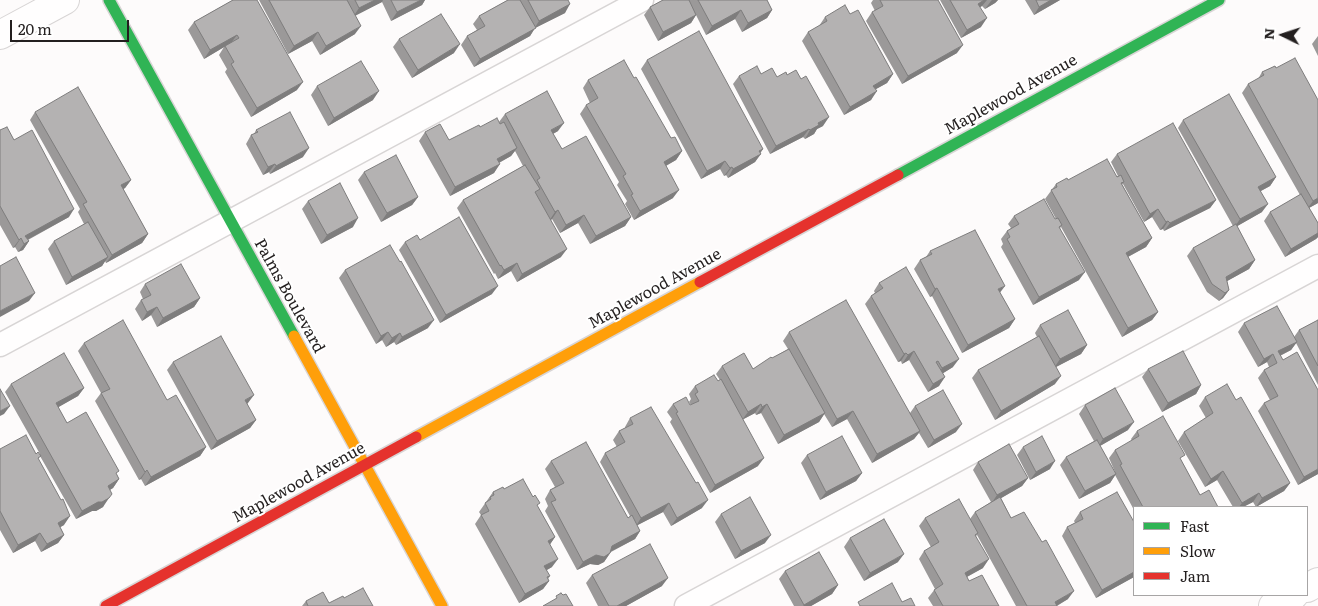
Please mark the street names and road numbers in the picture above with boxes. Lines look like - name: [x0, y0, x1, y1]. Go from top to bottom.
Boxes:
- street label: Maplewood Avenue: [941, 51, 1081, 139]
- street label: Palms Boulevard: [250, 236, 328, 356]
- street label: Maplewood Avenue: [585, 245, 725, 333]
- street label: Maplewood Avenue: [229, 439, 369, 527]

